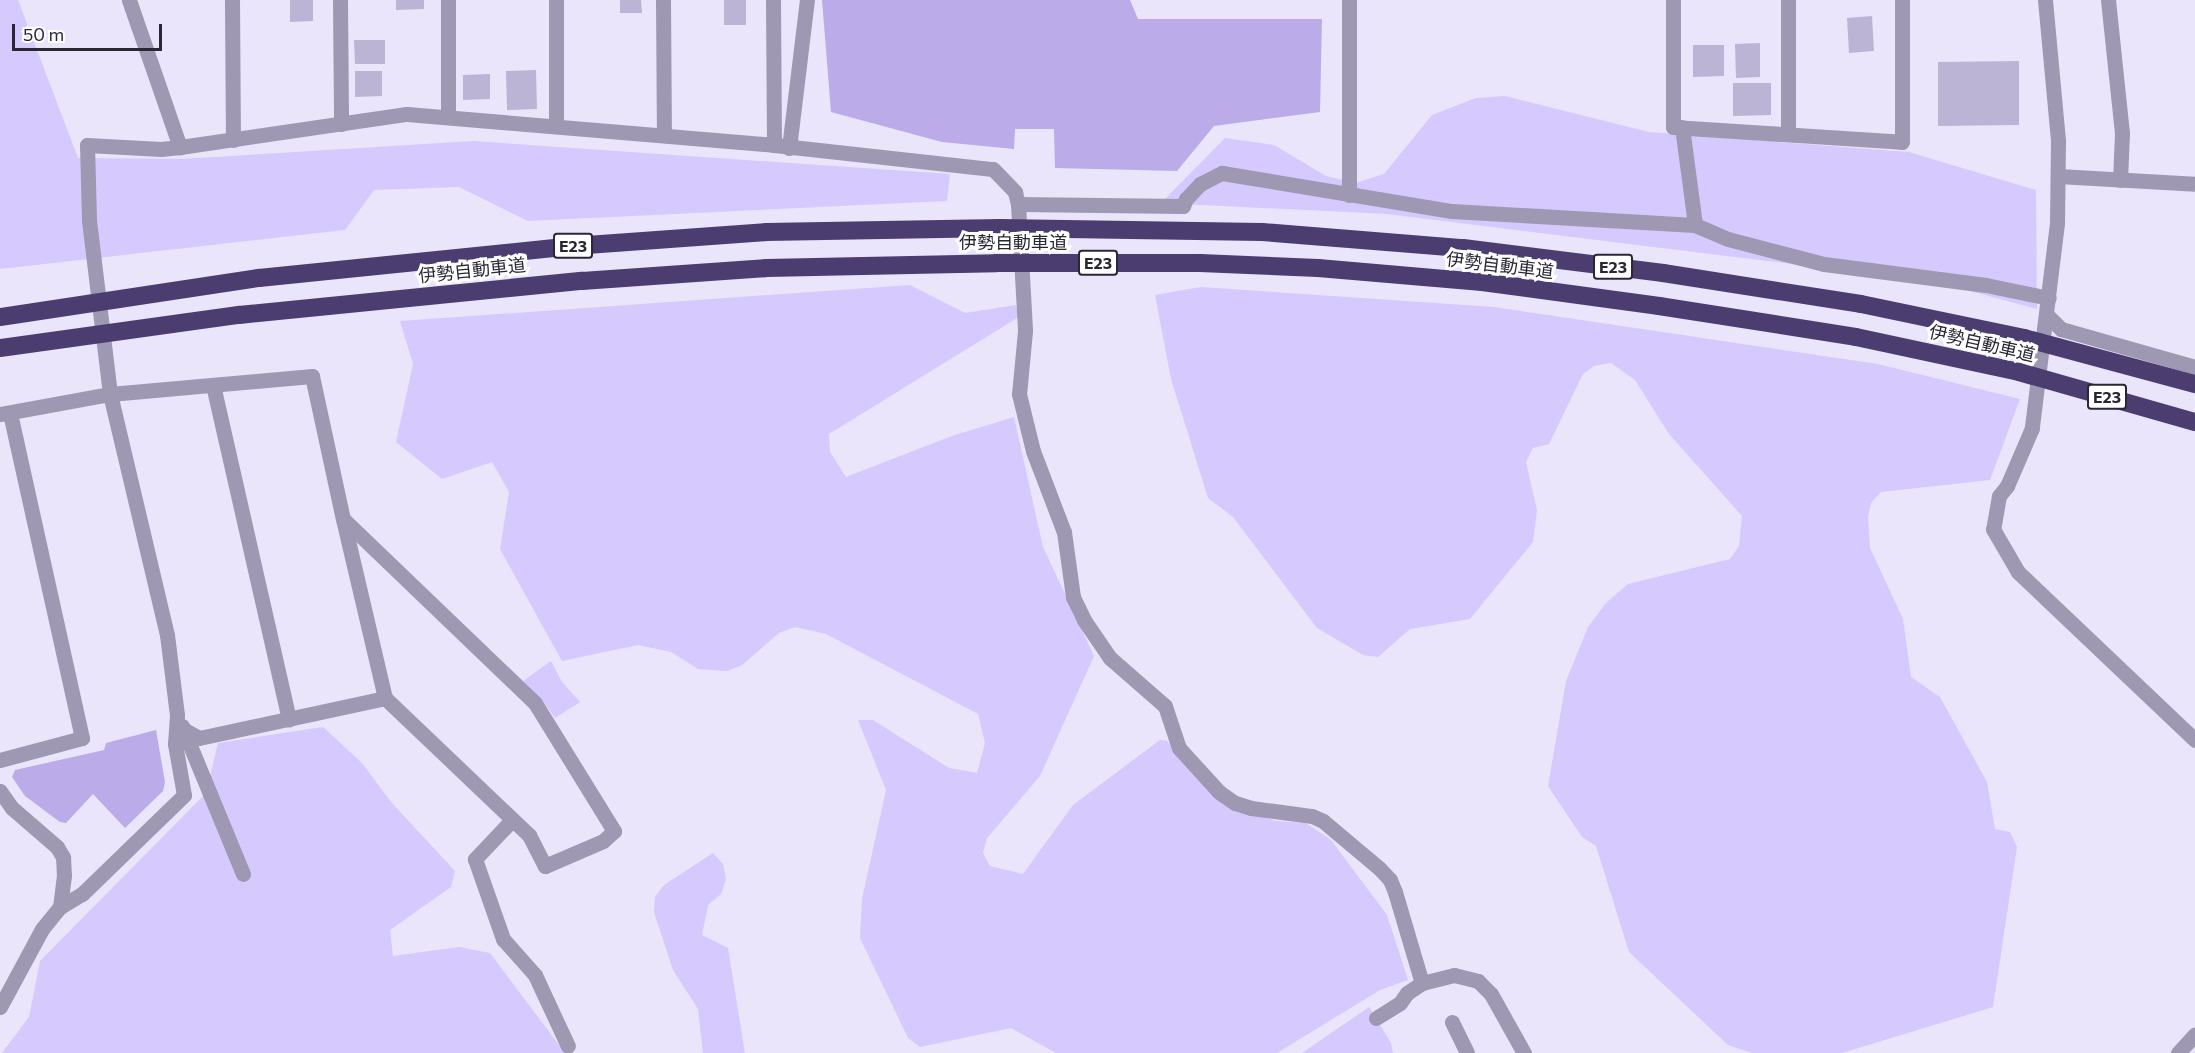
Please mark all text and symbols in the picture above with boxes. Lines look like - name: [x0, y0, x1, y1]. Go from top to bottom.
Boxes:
- scale bar: [15, 12, 165, 50]
- text: 50 m: [23, 23, 64, 45]
- street label: 伊勢自動車道: [959, 231, 1067, 253]
- road number: E23: [552, 233, 594, 259]
- street label: 伊勢自動車道: [1445, 248, 1555, 282]
- road number: E23: [1077, 250, 1119, 276]
- street label: 伊勢自動車道: [417, 254, 527, 286]
- road number: E23: [1592, 254, 1634, 280]
- street label: 伊勢自動車道: [1927, 320, 2037, 366]
- road number: E23: [2086, 384, 2128, 410]

